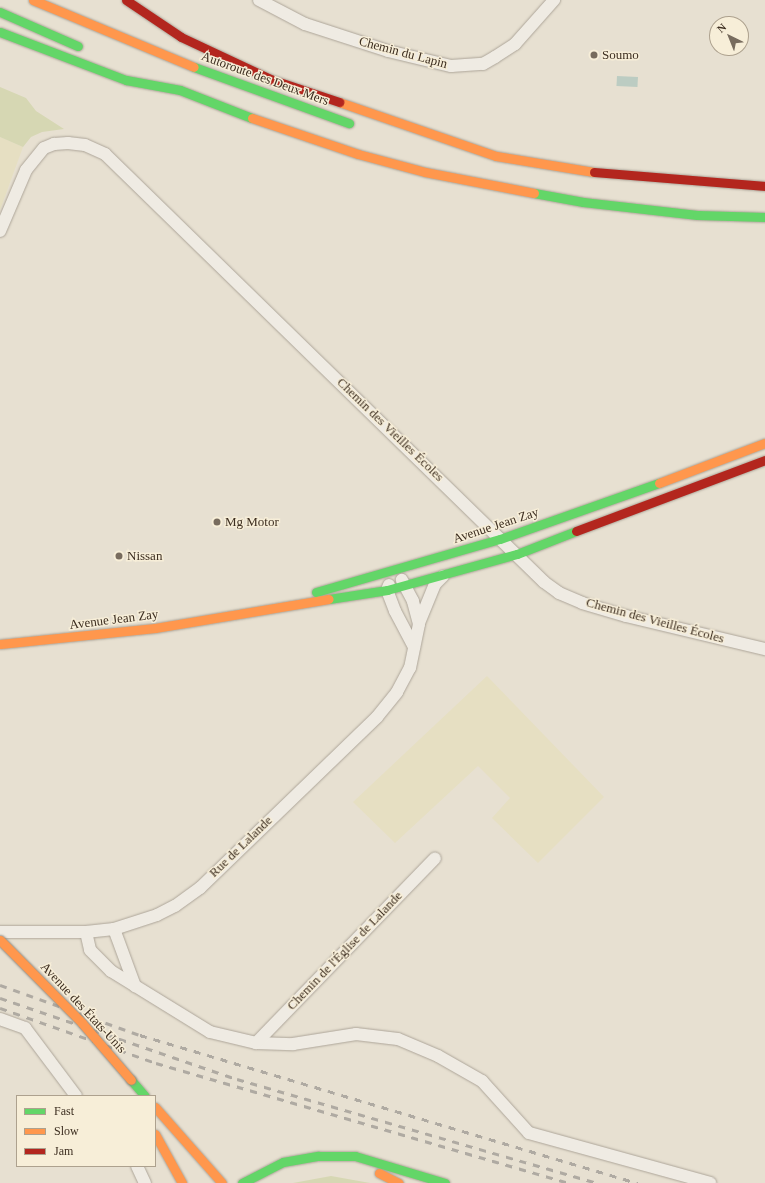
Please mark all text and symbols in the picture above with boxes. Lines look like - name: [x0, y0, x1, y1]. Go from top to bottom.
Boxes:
- north arrow: [709, 16, 749, 56]
- text: N: [714, 21, 728, 35]
- street label: Chemin du Lapin: [357, 34, 449, 72]
- place label: Soumo: [602, 47, 639, 63]
- street label: Autoroute des Deux Mers: [199, 49, 331, 109]
- marker: Soumo: [589, 50, 599, 60]
- street label: Chemin des Vieilles Écoles: [333, 375, 447, 485]
- street label: Avenue Jean Zay: [451, 505, 541, 547]
- place label: Mg Motor: [225, 514, 279, 530]
- marker: Mg Motor: [212, 517, 222, 527]
- place label: Nissan: [127, 548, 162, 564]
- marker: Nissan: [114, 551, 124, 561]
- street label: Chemin des Vieilles Écoles: [584, 595, 726, 647]
- street label: Avenue Jean Zay: [69, 607, 159, 633]
- street label: Rue de Lalande: [206, 813, 276, 881]
- street label: Chemin de l'Église de Lalande: [284, 888, 406, 1014]
- street label: Avenue des États-Unis: [37, 959, 129, 1057]
- legend: [16, 1095, 156, 1167]
- text: Fast: [54, 1104, 74, 1118]
- text: Slow: [54, 1124, 79, 1138]
- text: Jam: [54, 1144, 73, 1158]

